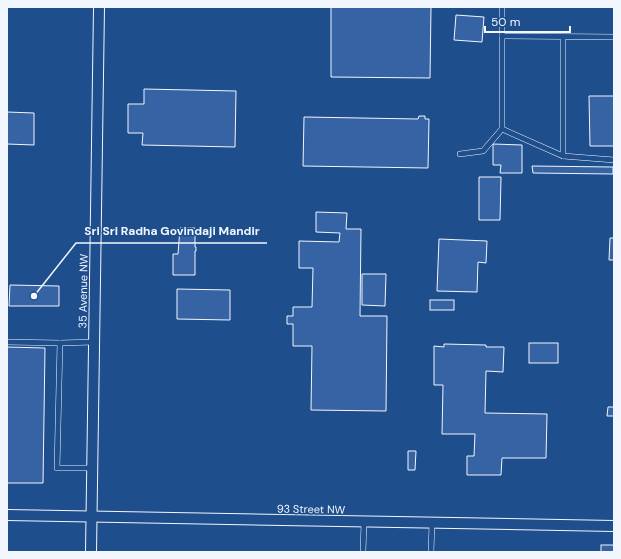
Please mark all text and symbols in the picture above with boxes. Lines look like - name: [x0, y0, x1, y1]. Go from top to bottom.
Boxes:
- scale bar: [485, 8, 570, 34]
- text: 50 m: [491, 14, 520, 30]
- callout: Sri Sri Radha Govindaji Mandir: [76, 219, 267, 243]
- text: Sri Sri Radha Govindaji Mandir: [84, 223, 260, 239]
- street label: 35 Avenue NW: [75, 253, 91, 328]
- street label: 93 Street NW: [277, 501, 346, 517]

